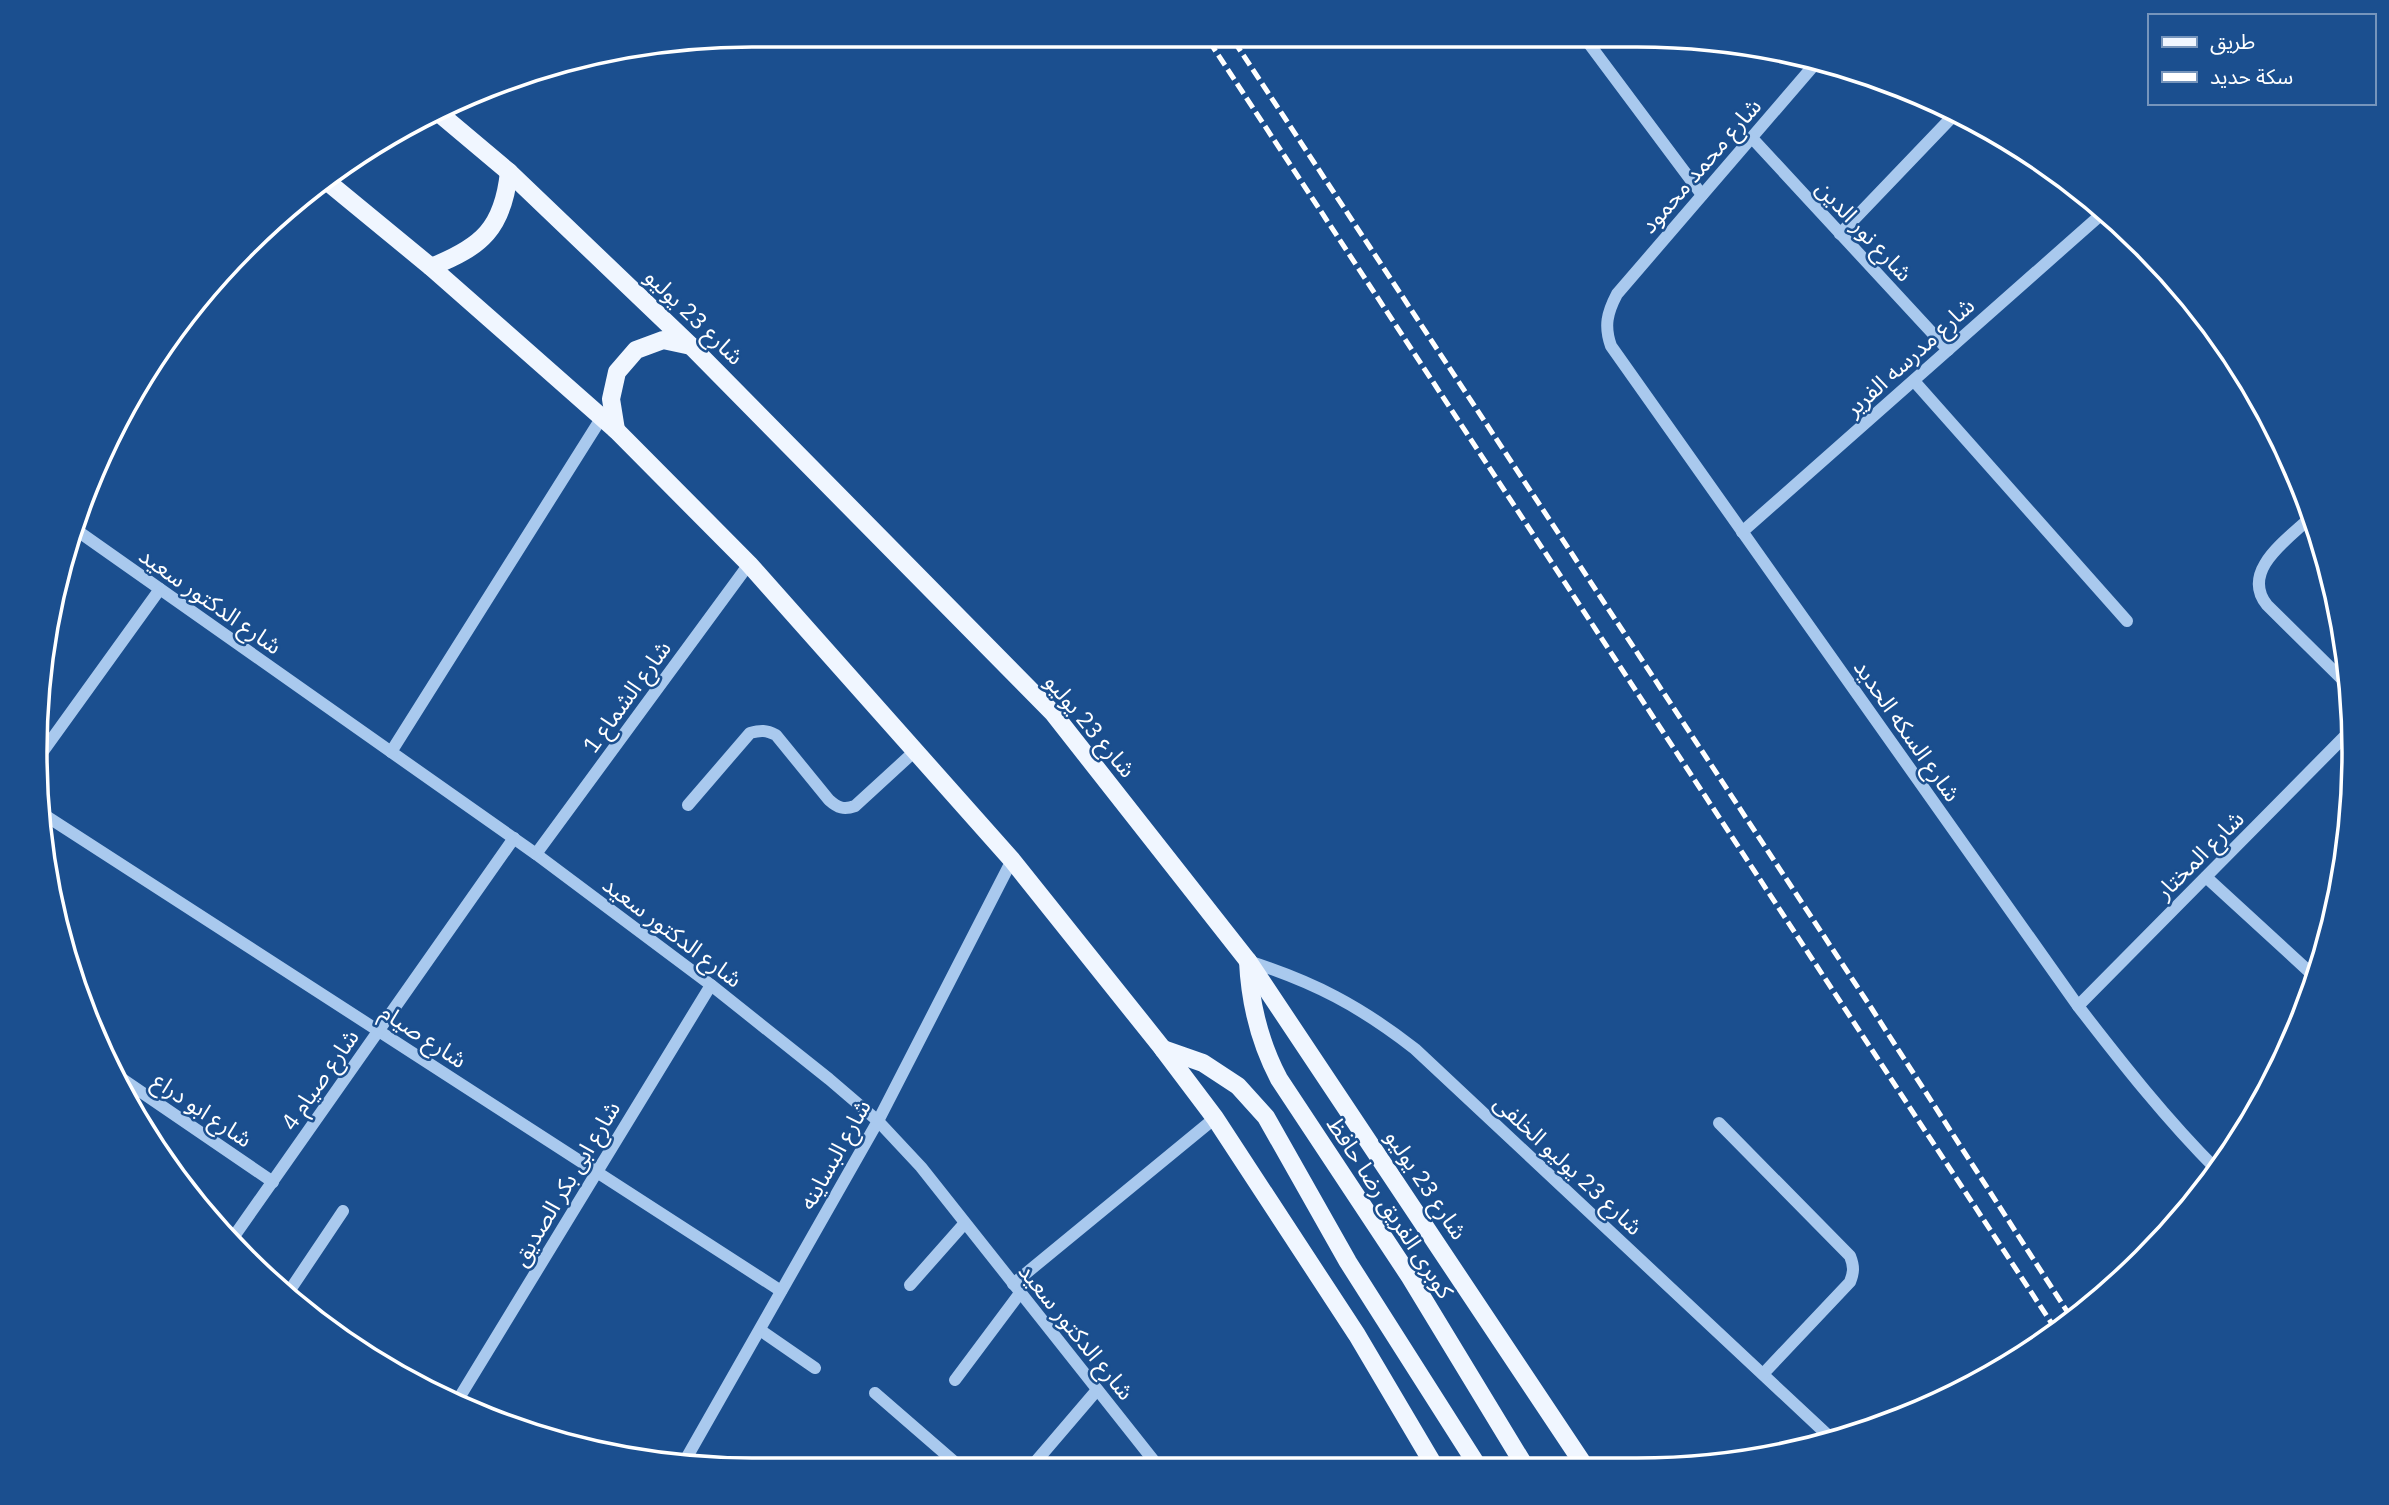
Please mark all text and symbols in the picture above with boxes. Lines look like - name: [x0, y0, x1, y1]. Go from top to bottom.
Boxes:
- legend: [2148, 14, 2375, 105]
- text: طريق: [2210, 27, 2255, 55]
- text: سكة حديد: [2210, 62, 2293, 90]
- street label: شارع محمد محمود: [1633, 91, 1769, 241]
- street label: شارع نور الدين: [1808, 173, 1920, 289]
- street label: شارع 23 يوليو: [637, 261, 751, 373]
- street label: شارع مدرسه الفرير: [1837, 290, 1982, 425]
- street label: شارع الدكتور سعيد: [132, 540, 288, 663]
- street label: شارع الشماع 1: [575, 634, 679, 760]
- street label: شارع السكه الحديد: [1845, 653, 1968, 809]
- street label: شارع 23 يوليو: [1037, 667, 1143, 785]
- street label: شارع المختار: [2148, 803, 2252, 908]
- street label: شارع الدكتور سعيد: [595, 869, 749, 996]
- street label: شارع صيام: [373, 996, 473, 1077]
- street label: شارع صيام 4: [273, 1023, 368, 1138]
- street label: شارع ابو دراع: [146, 1065, 259, 1156]
- street label: شارع 23 يوليو الخلفى: [1486, 1087, 1650, 1243]
- street label: شارع البساينه: [791, 1093, 879, 1216]
- street label: شارع ابى بكر الصديق: [504, 1095, 629, 1273]
- street label: كوبرى الفريق رضا حافظ: [1321, 1110, 1461, 1304]
- street label: شارع 23 يوليو: [1377, 1123, 1475, 1246]
- street label: شارع الدكتور سعيد: [1010, 1256, 1141, 1407]

